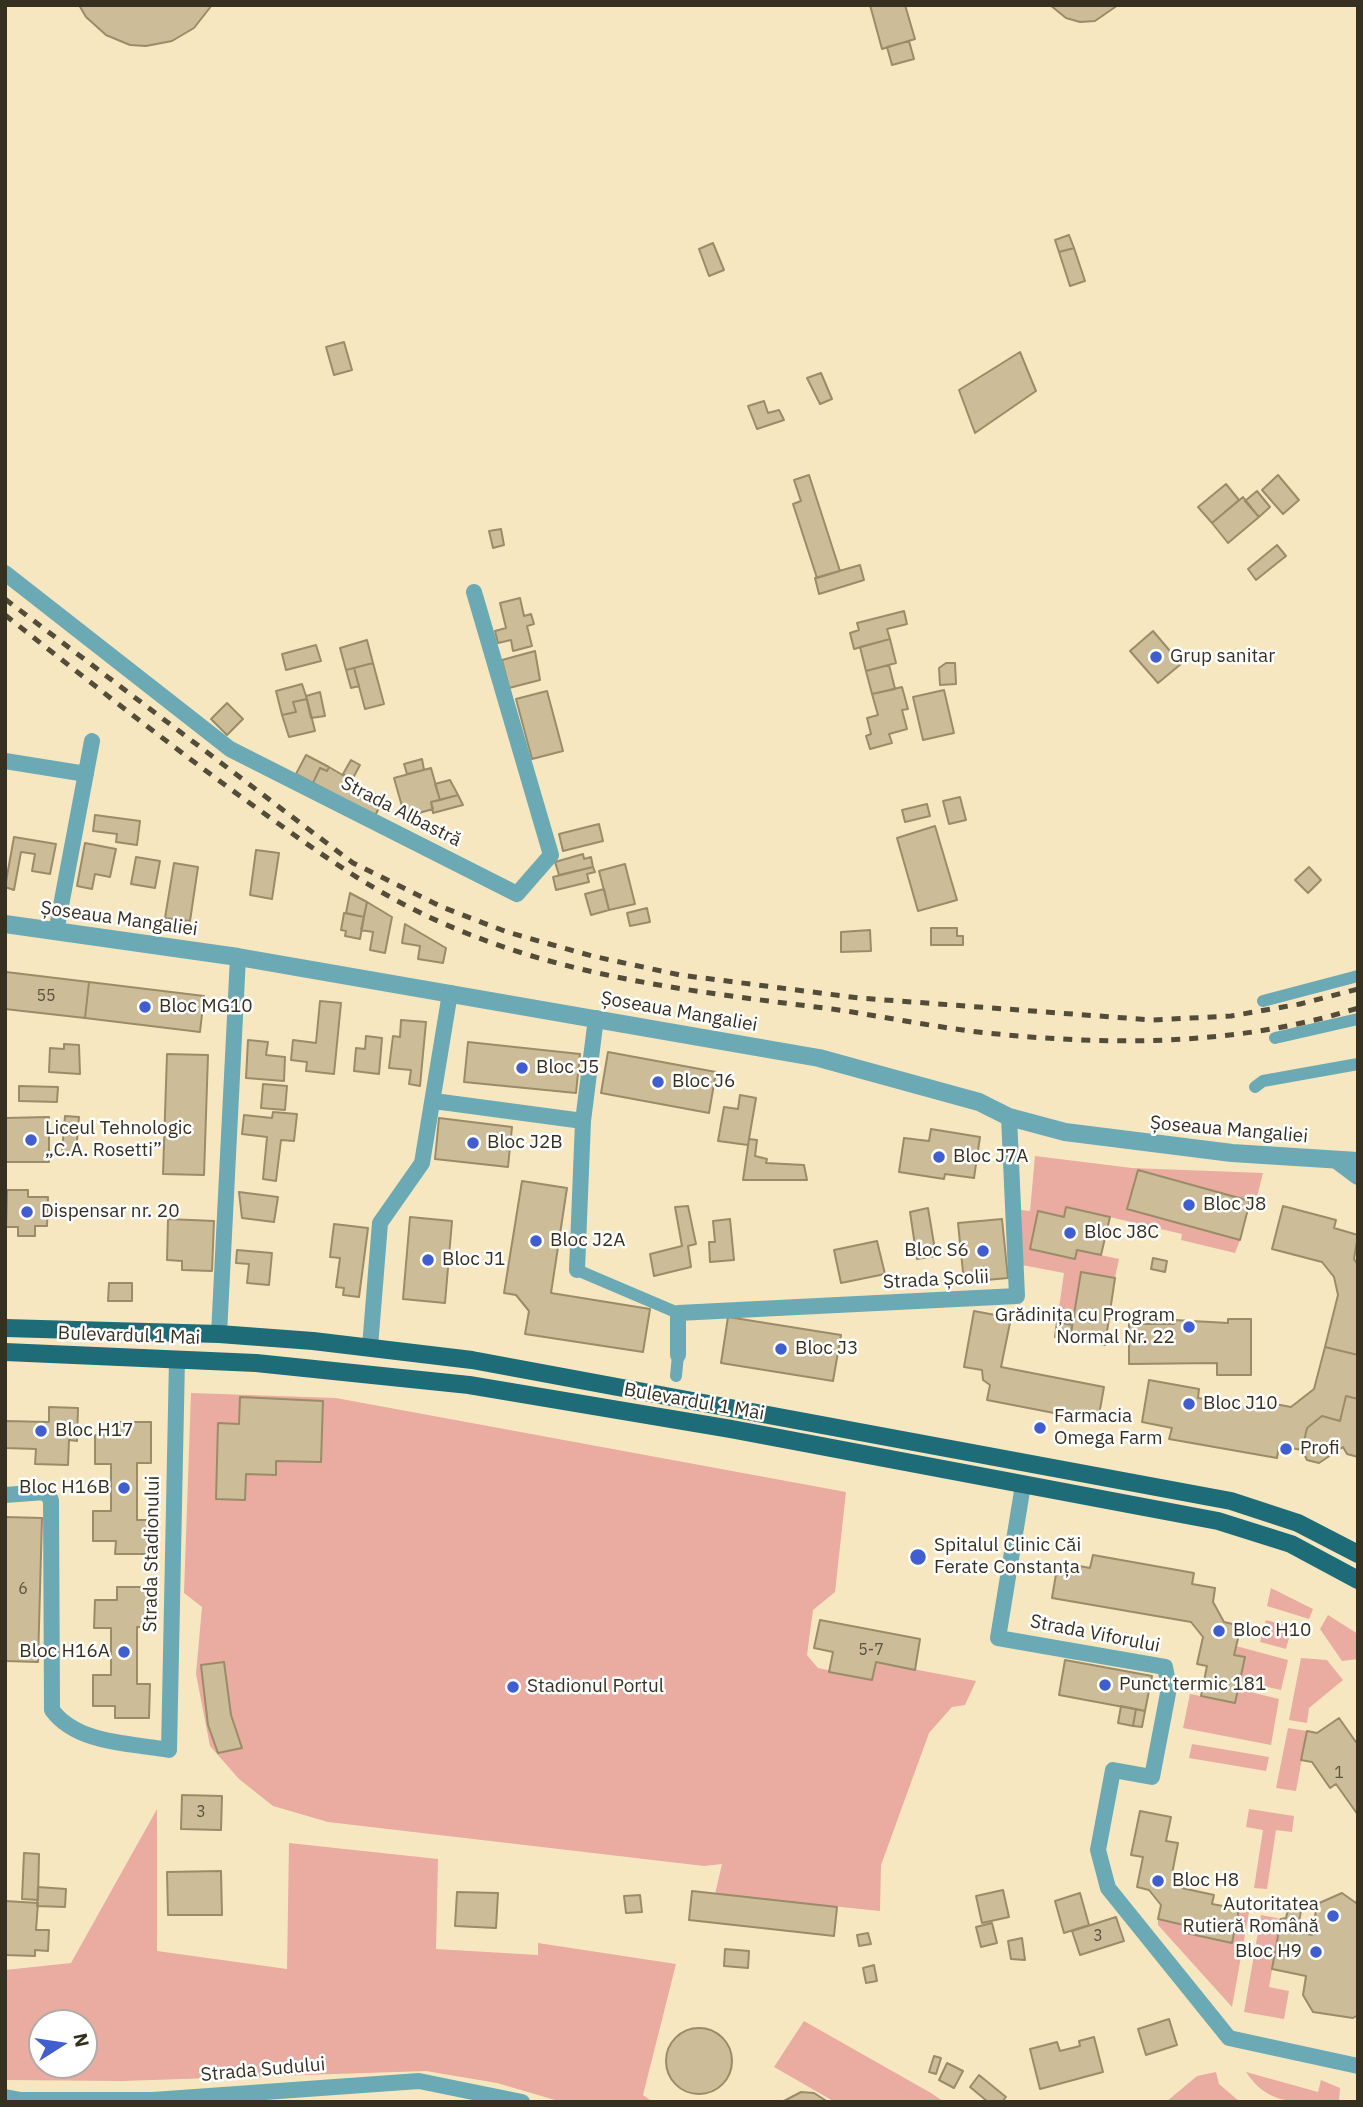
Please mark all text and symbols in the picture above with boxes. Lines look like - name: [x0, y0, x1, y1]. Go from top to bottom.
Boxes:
- place label: Grup sanitar: [1170, 646, 1275, 668]
- marker: Grup sanitar: [1148, 649, 1164, 665]
- street label: Strada Albastră: [337, 772, 465, 852]
- street label: Șoseaua Mangaliei: [39, 897, 199, 941]
- house number: 55: [36, 986, 56, 1006]
- street label: Șoseaua Mangaliei: [599, 987, 759, 1037]
- place label: Bloc MG10: [159, 996, 253, 1018]
- marker: Bloc MG10: [137, 999, 153, 1015]
- place label: Bloc J5: [536, 1057, 599, 1079]
- marker: Bloc J5: [514, 1060, 530, 1076]
- place label: Bloc J6: [672, 1071, 735, 1093]
- marker: Bloc J6: [650, 1074, 666, 1090]
- street label: Șoseaua Mangaliei: [1149, 1112, 1309, 1148]
- place label: Liceul Tehnologic „C.A. Rosetti”: [45, 1118, 192, 1162]
- marker: Liceul Tehnologic „C.A. Rosetti”: [23, 1132, 39, 1148]
- place label: Bloc J2B: [487, 1132, 563, 1154]
- marker: Bloc J2B: [465, 1135, 481, 1151]
- place label: Bloc J7A: [953, 1146, 1029, 1168]
- marker: Bloc J7A: [931, 1149, 947, 1165]
- place label: Bloc J8: [1203, 1194, 1266, 1216]
- marker: Bloc J8: [1181, 1197, 1197, 1213]
- place label: Dispensar nr. 20: [41, 1201, 180, 1223]
- marker: Dispensar nr. 20: [19, 1204, 35, 1220]
- place label: Bloc J8C: [1084, 1222, 1159, 1244]
- marker: Bloc J8C: [1062, 1225, 1078, 1241]
- place label: Bloc J2A: [550, 1230, 626, 1252]
- marker: Bloc J2A: [528, 1233, 544, 1249]
- place label: Bloc S6: [904, 1240, 969, 1262]
- marker: Bloc S6: [975, 1243, 991, 1259]
- place label: Bloc J1: [442, 1249, 505, 1271]
- marker: Bloc J1: [420, 1252, 436, 1268]
- street label: Strada Școlii: [882, 1266, 990, 1294]
- place label: Grădinița cu Program Normal Nr. 22: [995, 1305, 1175, 1349]
- marker: Grădinița cu Program Normal Nr. 22: [1181, 1319, 1197, 1335]
- street label: Bulevardul 1 Mai: [57, 1322, 201, 1350]
- place label: Bloc J3: [795, 1338, 858, 1360]
- marker: Bloc J3: [773, 1341, 789, 1357]
- street label: Bulevardul 1 Mai: [622, 1378, 766, 1426]
- place label: Bloc J10: [1203, 1393, 1278, 1415]
- marker: Bloc J10: [1181, 1396, 1197, 1412]
- place label: Farmacia Omega Farm: [1054, 1406, 1163, 1450]
- place label: Bloc H17: [55, 1420, 133, 1442]
- marker: Farmacia Omega Farm: [1032, 1420, 1048, 1436]
- marker: Bloc H17: [33, 1423, 49, 1439]
- place label: Profi: [1300, 1438, 1340, 1460]
- marker: Profi: [1278, 1441, 1294, 1457]
- street label: Strada Stadionului: [139, 1475, 165, 1633]
- place label: Bloc H16B: [19, 1477, 110, 1499]
- marker: Bloc H16B: [116, 1480, 132, 1496]
- place label: Spitalul Clinic Căi Ferate Constanța: [934, 1535, 1081, 1579]
- marker: Spitalul Clinic Căi Ferate Constanța: [908, 1547, 928, 1567]
- house number: 6: [18, 1579, 28, 1599]
- street label: Strada Viforului: [1028, 1610, 1162, 1658]
- place label: Bloc H10: [1233, 1620, 1311, 1642]
- marker: Bloc H10: [1211, 1623, 1227, 1639]
- house number: 5-7: [858, 1640, 884, 1660]
- place label: Bloc H16A: [19, 1641, 110, 1663]
- marker: Bloc H16A: [116, 1644, 132, 1660]
- place label: Punct termic 181: [1119, 1674, 1266, 1696]
- place label: Stadionul Portul: [527, 1676, 664, 1698]
- marker: Punct termic 181: [1097, 1677, 1113, 1693]
- marker: Stadionul Portul: [505, 1679, 521, 1695]
- house number: 1: [1334, 1763, 1344, 1783]
- house number: 3: [196, 1802, 206, 1822]
- place label: Bloc H8: [1172, 1870, 1239, 1892]
- marker: Bloc H8: [1150, 1873, 1166, 1889]
- place label: Autoritatea Rutieră Română: [1182, 1894, 1319, 1938]
- marker: Autoritatea Rutieră Română: [1325, 1908, 1341, 1924]
- house number: 3: [1093, 1926, 1103, 1946]
- place label: Bloc H9: [1235, 1941, 1302, 1963]
- marker: Bloc H9: [1308, 1944, 1324, 1960]
- north arrow: [28, 2009, 98, 2079]
- text: N: [68, 2031, 95, 2049]
- street label: Strada Sudului: [200, 2053, 326, 2087]

